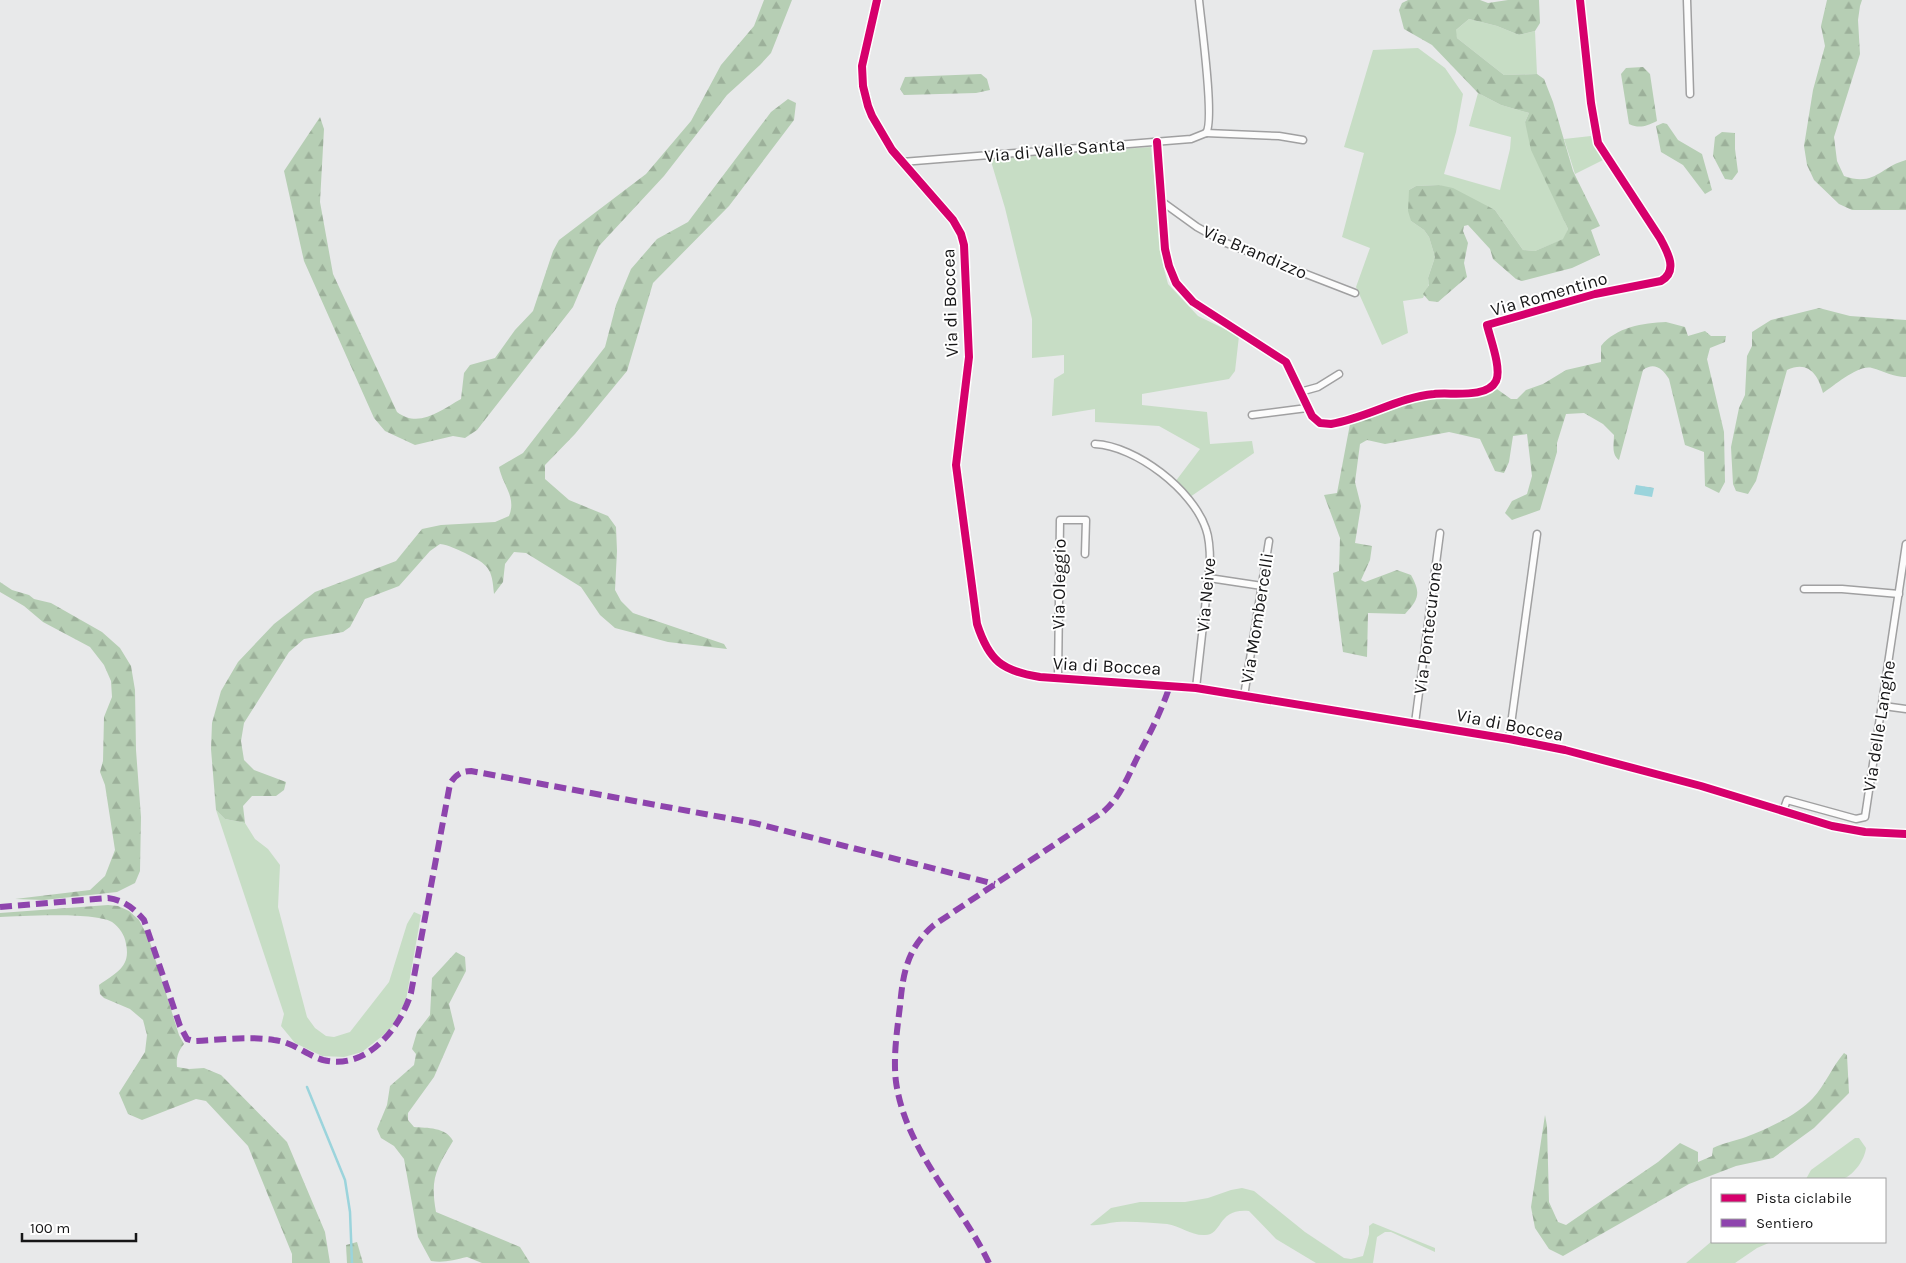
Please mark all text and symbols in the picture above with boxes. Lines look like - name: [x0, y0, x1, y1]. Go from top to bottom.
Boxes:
- street label: Via di Valle Santa: [984, 133, 1126, 167]
- street label: Via Brandizzo: [1200, 220, 1310, 284]
- street label: Via di Boccea: [937, 248, 963, 358]
- street label: Via Romentino: [1488, 267, 1610, 321]
- street label: Via Oleggio: [1047, 538, 1071, 630]
- street label: Via Mombercelli: [1236, 551, 1278, 685]
- street label: Via Neive: [1192, 557, 1220, 633]
- street label: Via Pontecurone: [1409, 561, 1447, 695]
- street label: Via di Boccea: [1052, 652, 1162, 680]
- street label: Via delle Langhe: [1858, 659, 1900, 793]
- street label: Via di Boccea: [1455, 704, 1565, 746]
- legend: [1711, 1178, 1886, 1243]
- text: Pista ciclabile: [1756, 1189, 1852, 1207]
- scale bar: [22, 1210, 136, 1242]
- text: Sentiero: [1756, 1214, 1813, 1232]
- text: 100 m: [30, 1219, 70, 1237]

